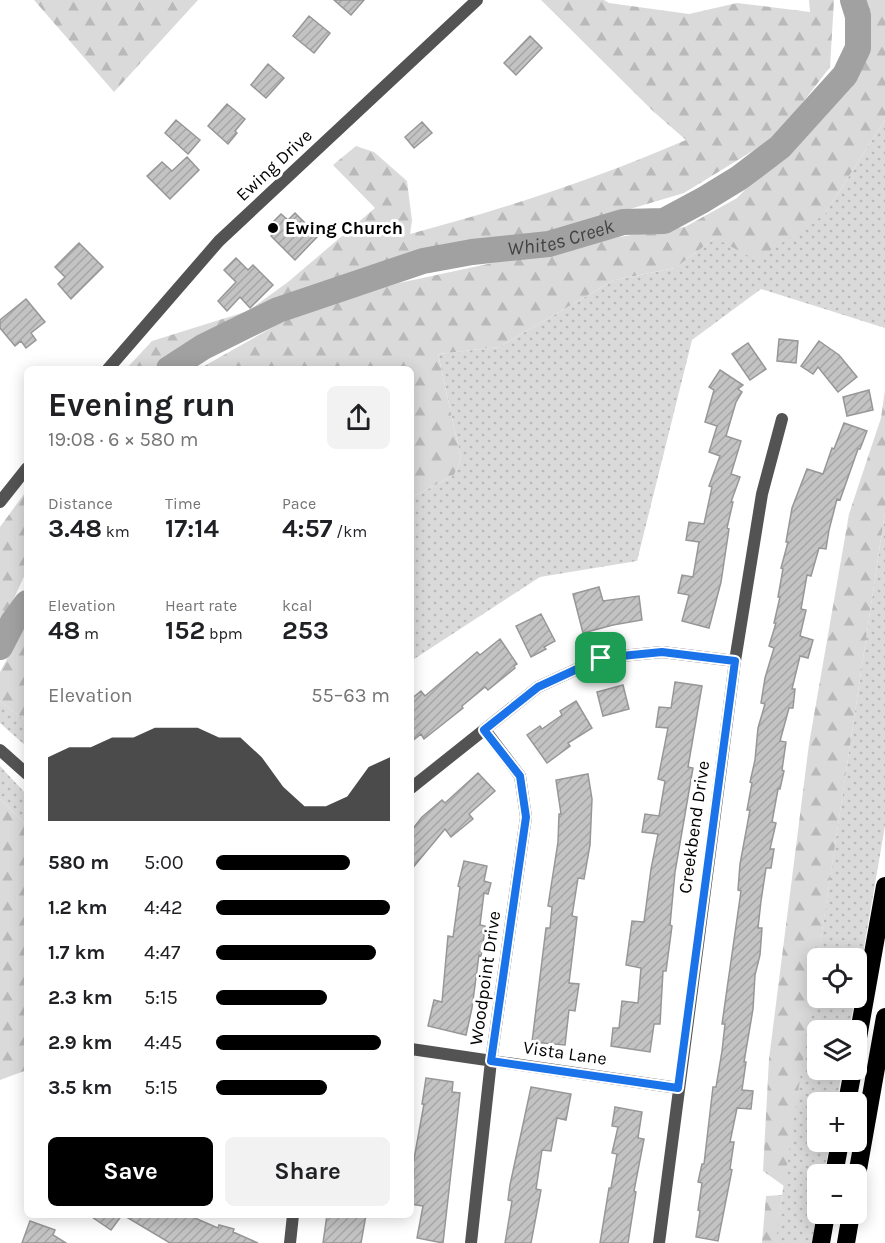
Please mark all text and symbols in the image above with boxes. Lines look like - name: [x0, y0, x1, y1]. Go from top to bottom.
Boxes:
- street label: Ewing Drive: [231, 124, 317, 206]
- water label: Whites Creek: [506, 214, 617, 260]
- place label: Ewing Church: [285, 217, 403, 239]
- marker: Ewing Church: [266, 221, 280, 235]
- text: Evening run: [48, 386, 236, 424]
- button: share: [327, 386, 390, 449]
- text: 19:08 · 6 × 580 m: [48, 428, 198, 451]
- text: Distance: [48, 494, 113, 513]
- text: Time: [165, 494, 201, 513]
- text: Pace: [282, 494, 316, 513]
- text: 3.48: [48, 513, 102, 544]
- text: 17:14: [165, 513, 219, 544]
- text: 4:57: [282, 513, 333, 544]
- text: km: [102, 522, 130, 541]
- text: /km: [333, 522, 367, 541]
- text: Elevation: [48, 596, 116, 615]
- text: Heart rate: [165, 596, 237, 615]
- text: kcal: [282, 596, 313, 615]
- text: 48: [48, 615, 80, 646]
- text: 152: [165, 615, 205, 646]
- text: 253: [282, 615, 329, 646]
- text: m: [80, 624, 99, 643]
- text: bpm: [205, 624, 243, 643]
- pin: [575, 632, 626, 683]
- icon: arrive: [584, 641, 617, 674]
- text: Elevation: [48, 684, 133, 707]
- text: 55–63 m: [311, 684, 390, 707]
- street label: Creekbend Drive: [674, 759, 714, 895]
- text: 580 m: [48, 851, 109, 874]
- text: 5:00: [144, 851, 184, 874]
- text: 1.2 km: [48, 896, 107, 919]
- text: 4:42: [144, 896, 183, 919]
- street label: Woodpoint Drive: [465, 909, 505, 1047]
- text: 1.7 km: [48, 941, 105, 964]
- text: 4:47: [144, 941, 180, 964]
- map controls: [807, 948, 867, 1224]
- button: locate: [807, 948, 867, 1008]
- text: 2.3 km: [48, 986, 113, 1009]
- text: 5:15: [144, 986, 178, 1009]
- button: layers: [807, 1020, 867, 1080]
- text: 2.9 km: [48, 1031, 112, 1054]
- text: 4:45: [144, 1031, 182, 1054]
- street label: Vista Lane: [522, 1036, 608, 1070]
- text: 3.5 km: [48, 1076, 112, 1099]
- text: 5:15: [144, 1076, 178, 1099]
- button: +: [807, 1092, 867, 1152]
- button: Save: [48, 1137, 213, 1206]
- button: Share: [225, 1137, 390, 1206]
- button: −: [807, 1164, 867, 1224]

